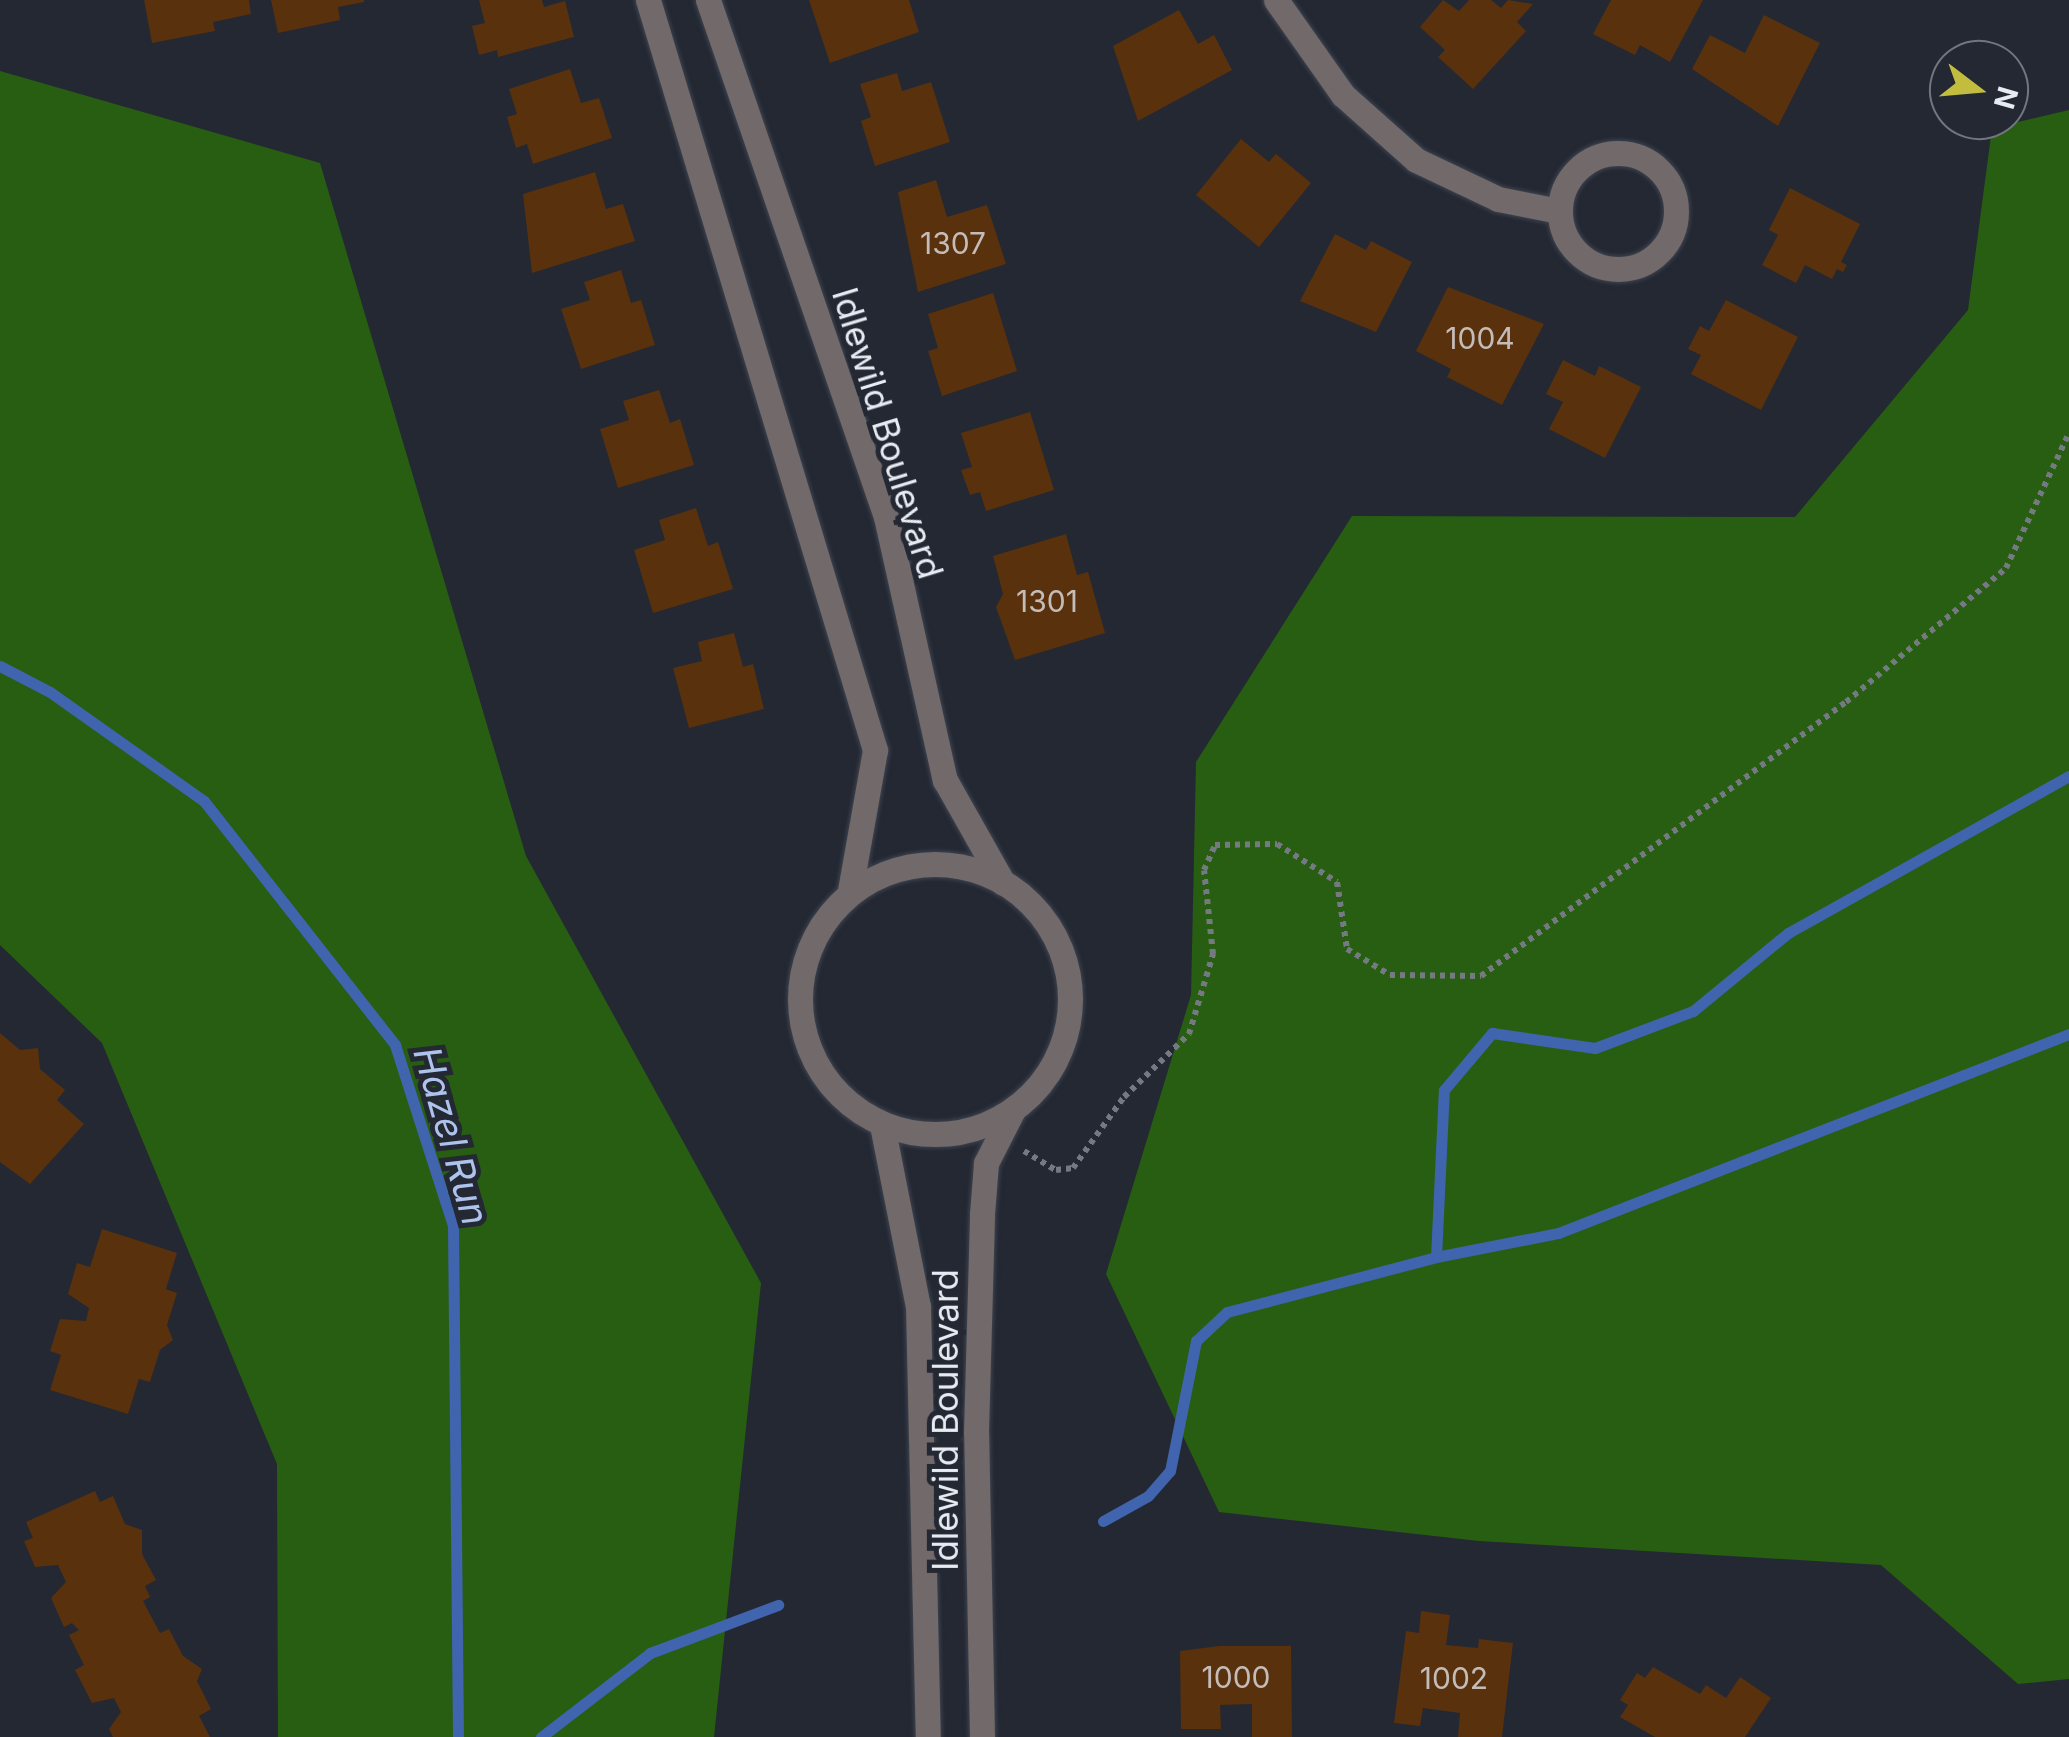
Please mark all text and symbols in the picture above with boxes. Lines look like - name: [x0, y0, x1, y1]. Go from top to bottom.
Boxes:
- north arrow: [1929, 40, 2029, 140]
- text: N: [1987, 83, 2025, 113]
- house number: 1307: [920, 225, 986, 261]
- street label: Idlewild Boulevard: [824, 283, 952, 583]
- house number: 1004: [1445, 320, 1515, 356]
- house number: 1301: [1016, 583, 1078, 619]
- water label: Hazel Run: [404, 1042, 498, 1230]
- street label: Idlewild Boulevard: [924, 1269, 966, 1571]
- house number: 1000: [1202, 1659, 1270, 1695]
- house number: 1002: [1420, 1660, 1488, 1696]

